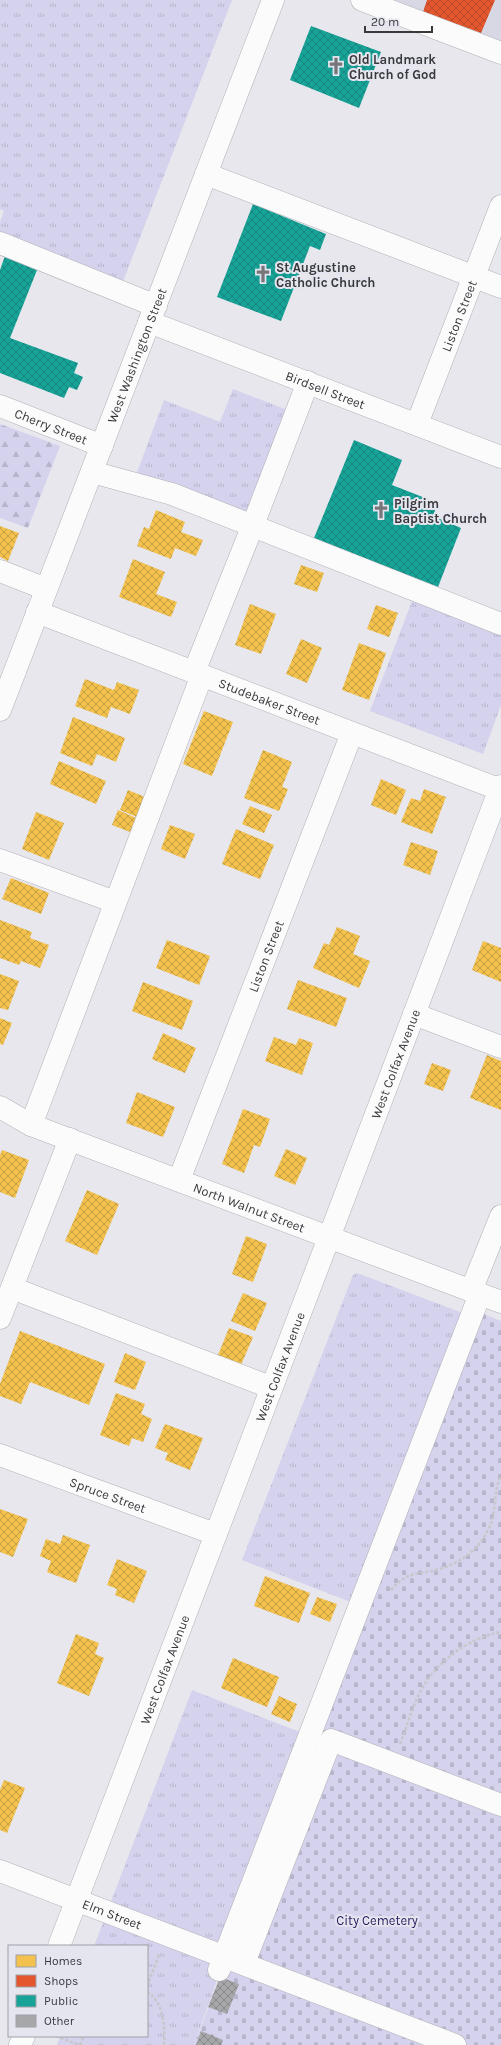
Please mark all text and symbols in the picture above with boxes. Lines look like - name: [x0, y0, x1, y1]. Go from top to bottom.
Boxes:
- scale bar: [365, 8, 432, 34]
- text: 20 m: [371, 15, 399, 29]
- place label: Old Landmark Church of God: [349, 52, 436, 82]
- church icon: Old Landmark Church of God: [326, 56, 346, 76]
- place label: St Augustine Catholic Church: [276, 260, 375, 290]
- church icon: St Augustine Catholic Church: [253, 264, 273, 284]
- street label: Liston Street: [438, 278, 479, 354]
- street label: West Washington Street: [104, 286, 169, 425]
- street label: Birdsell Street: [284, 368, 367, 412]
- street label: Cherry Street: [13, 405, 90, 447]
- place label: Pilgrim Baptist Church: [394, 496, 487, 526]
- church icon: Pilgrim Baptist Church: [371, 500, 391, 520]
- street label: Studebaker Street: [217, 675, 322, 727]
- street label: Liston Street: [245, 918, 286, 994]
- street label: West Colfax Avenue: [368, 1007, 423, 1121]
- street label: North Walnut Street: [191, 1179, 307, 1235]
- street label: West Colfax Avenue: [252, 1310, 307, 1423]
- street label: Spruce Street: [68, 1474, 148, 1516]
- street label: West Colfax Avenue: [137, 1612, 192, 1726]
- street label: Elm Street: [80, 1896, 144, 1932]
- park label: City Cemetery: [336, 1913, 418, 1928]
- legend: [8, 1945, 148, 2037]
- text: Homes: [44, 1954, 82, 1968]
- text: Shops: [44, 1974, 78, 1988]
- text: Public: [44, 1994, 78, 2008]
- text: Other: [44, 2014, 75, 2028]

